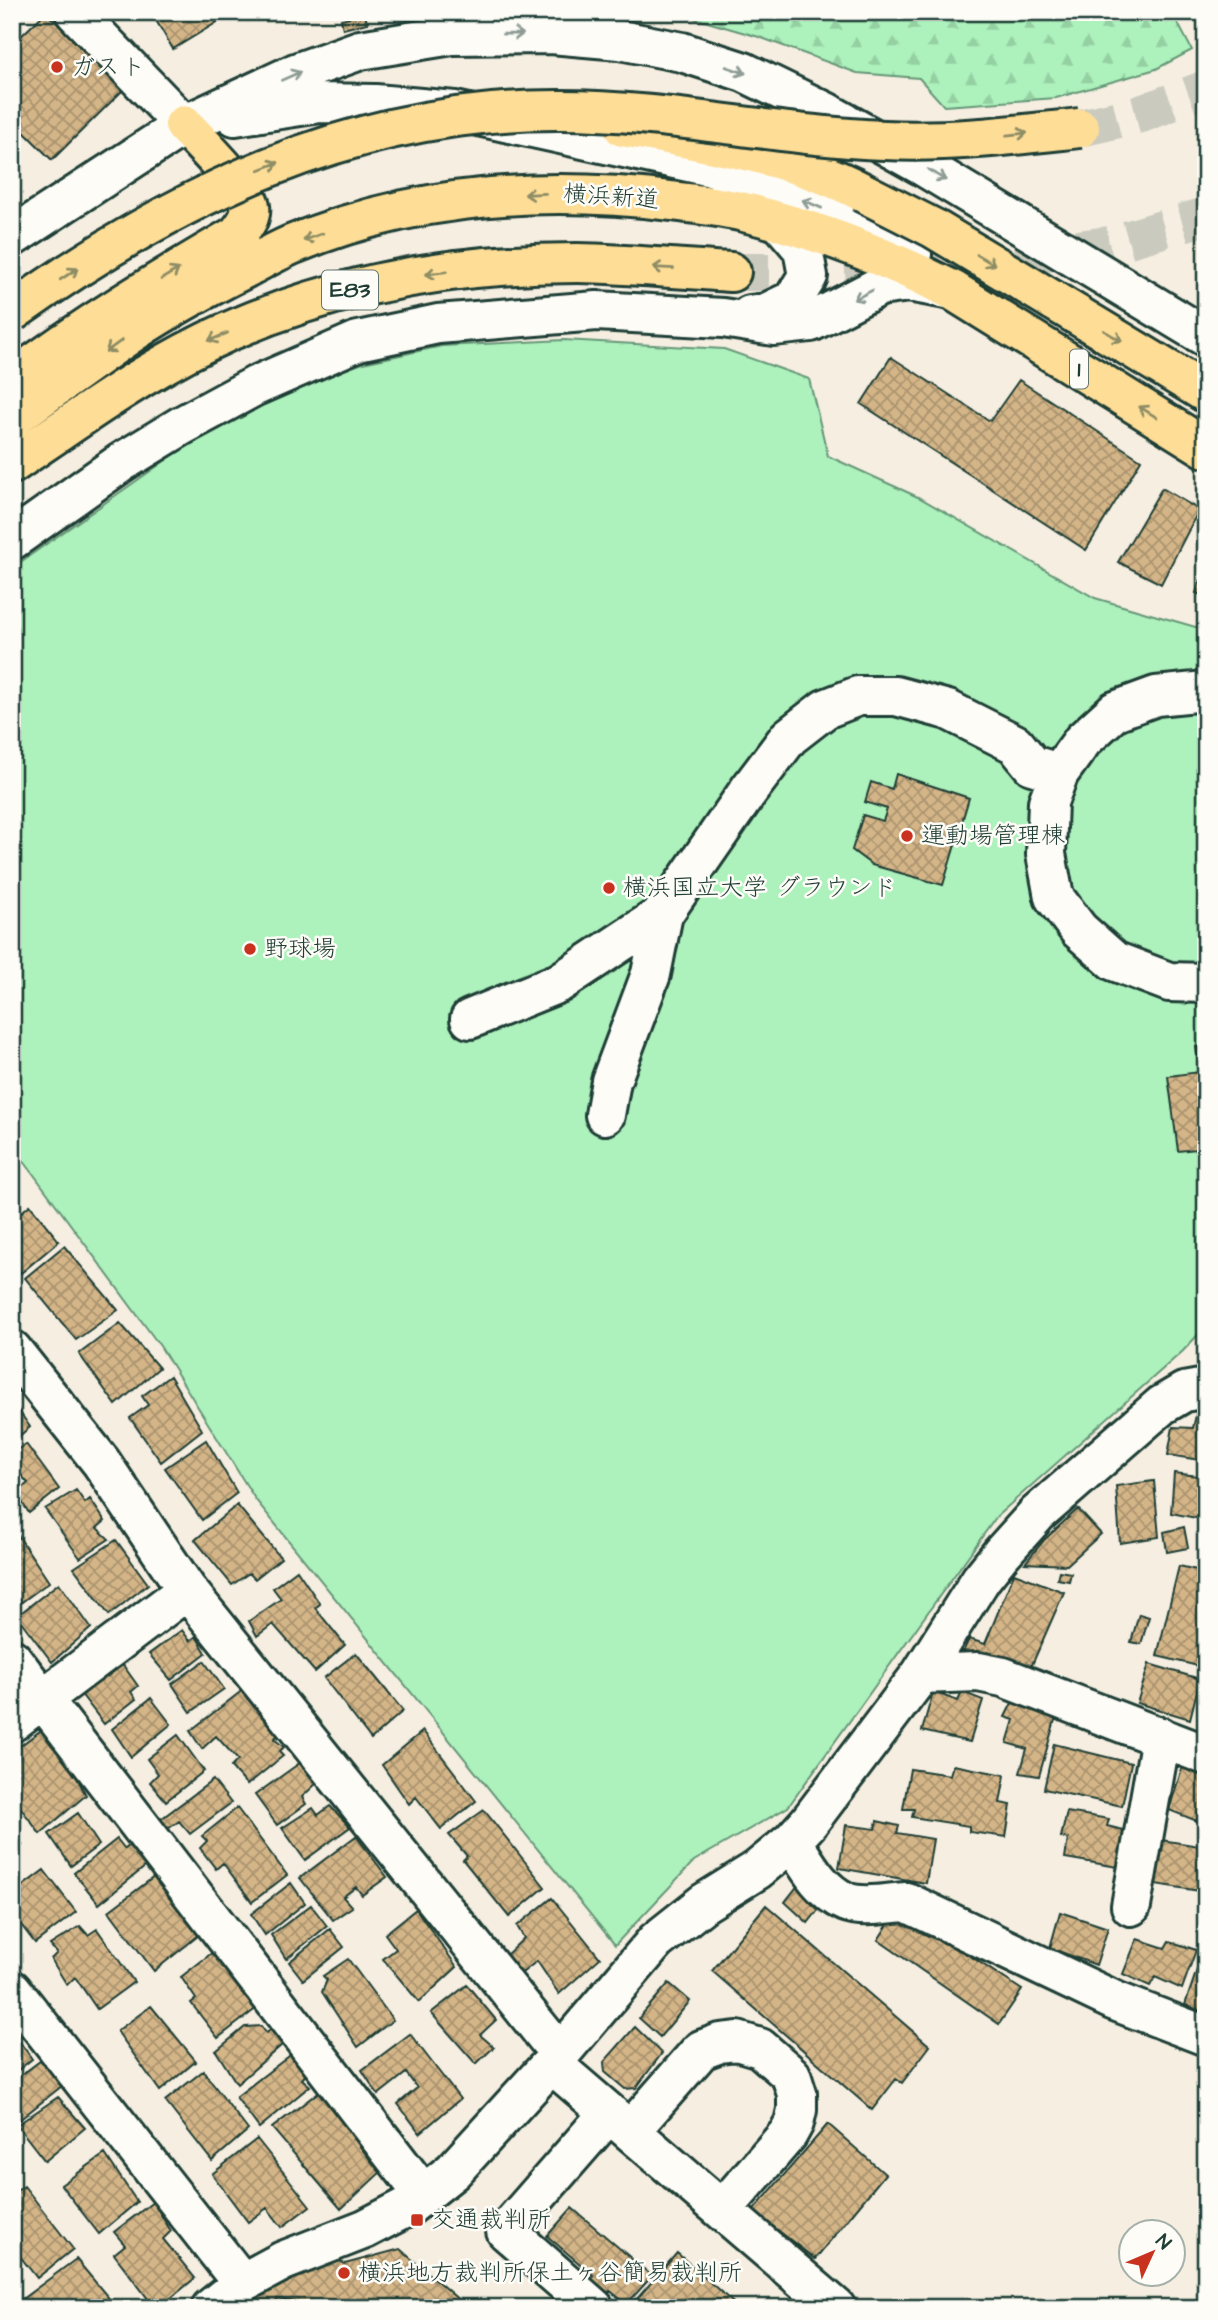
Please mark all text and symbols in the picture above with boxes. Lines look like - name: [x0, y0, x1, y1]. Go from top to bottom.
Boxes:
- one-way arrow: [501, 27, 524, 41]
- place label: ガスト: [71, 50, 145, 84]
- marker: ガスト: [49, 59, 65, 75]
- one-way arrow: [724, 65, 746, 77]
- one-way arrow: [280, 68, 301, 81]
- one-way arrow: [1005, 128, 1028, 141]
- one-way arrow: [257, 159, 279, 172]
- one-way arrow: [927, 168, 947, 182]
- street label: 横浜新道: [562, 177, 660, 217]
- one-way arrow: [524, 188, 547, 201]
- one-way arrow: [801, 197, 823, 210]
- one-way arrow: [303, 231, 325, 244]
- one-way arrow: [976, 253, 996, 267]
- one-way arrow: [652, 261, 674, 274]
- one-way arrow: [59, 266, 78, 281]
- one-way arrow: [160, 266, 180, 280]
- one-way arrow: [425, 267, 447, 280]
- road number: E83: [322, 270, 378, 310]
- one-way arrow: [853, 288, 874, 302]
- one-way arrow: [1102, 330, 1122, 344]
- one-way arrow: [208, 331, 230, 344]
- one-way arrow: [105, 339, 124, 353]
- road number: 1: [1070, 350, 1088, 388]
- one-way arrow: [1138, 404, 1158, 418]
- place label: 運動場管理棟: [921, 819, 1065, 853]
- marker: 運動場管理棟: [899, 828, 915, 844]
- place label: 横浜国立大学 グラウンド: [623, 871, 897, 905]
- marker: 横浜国立大学 グラウンド: [601, 880, 617, 896]
- place label: 野球場: [264, 932, 336, 966]
- marker: 野球場: [242, 941, 258, 957]
- place label: 交通裁判所: [431, 2203, 551, 2237]
- marker: 交通裁判所: [409, 2212, 425, 2228]
- north arrow: [1116, 2218, 1186, 2288]
- text: N: [1149, 2229, 1177, 2256]
- place label: 横浜地方裁判所保土ヶ谷簡易裁判所: [358, 2256, 742, 2290]
- marker: 横浜地方裁判所保土ヶ谷簡易裁判所: [336, 2265, 352, 2281]

